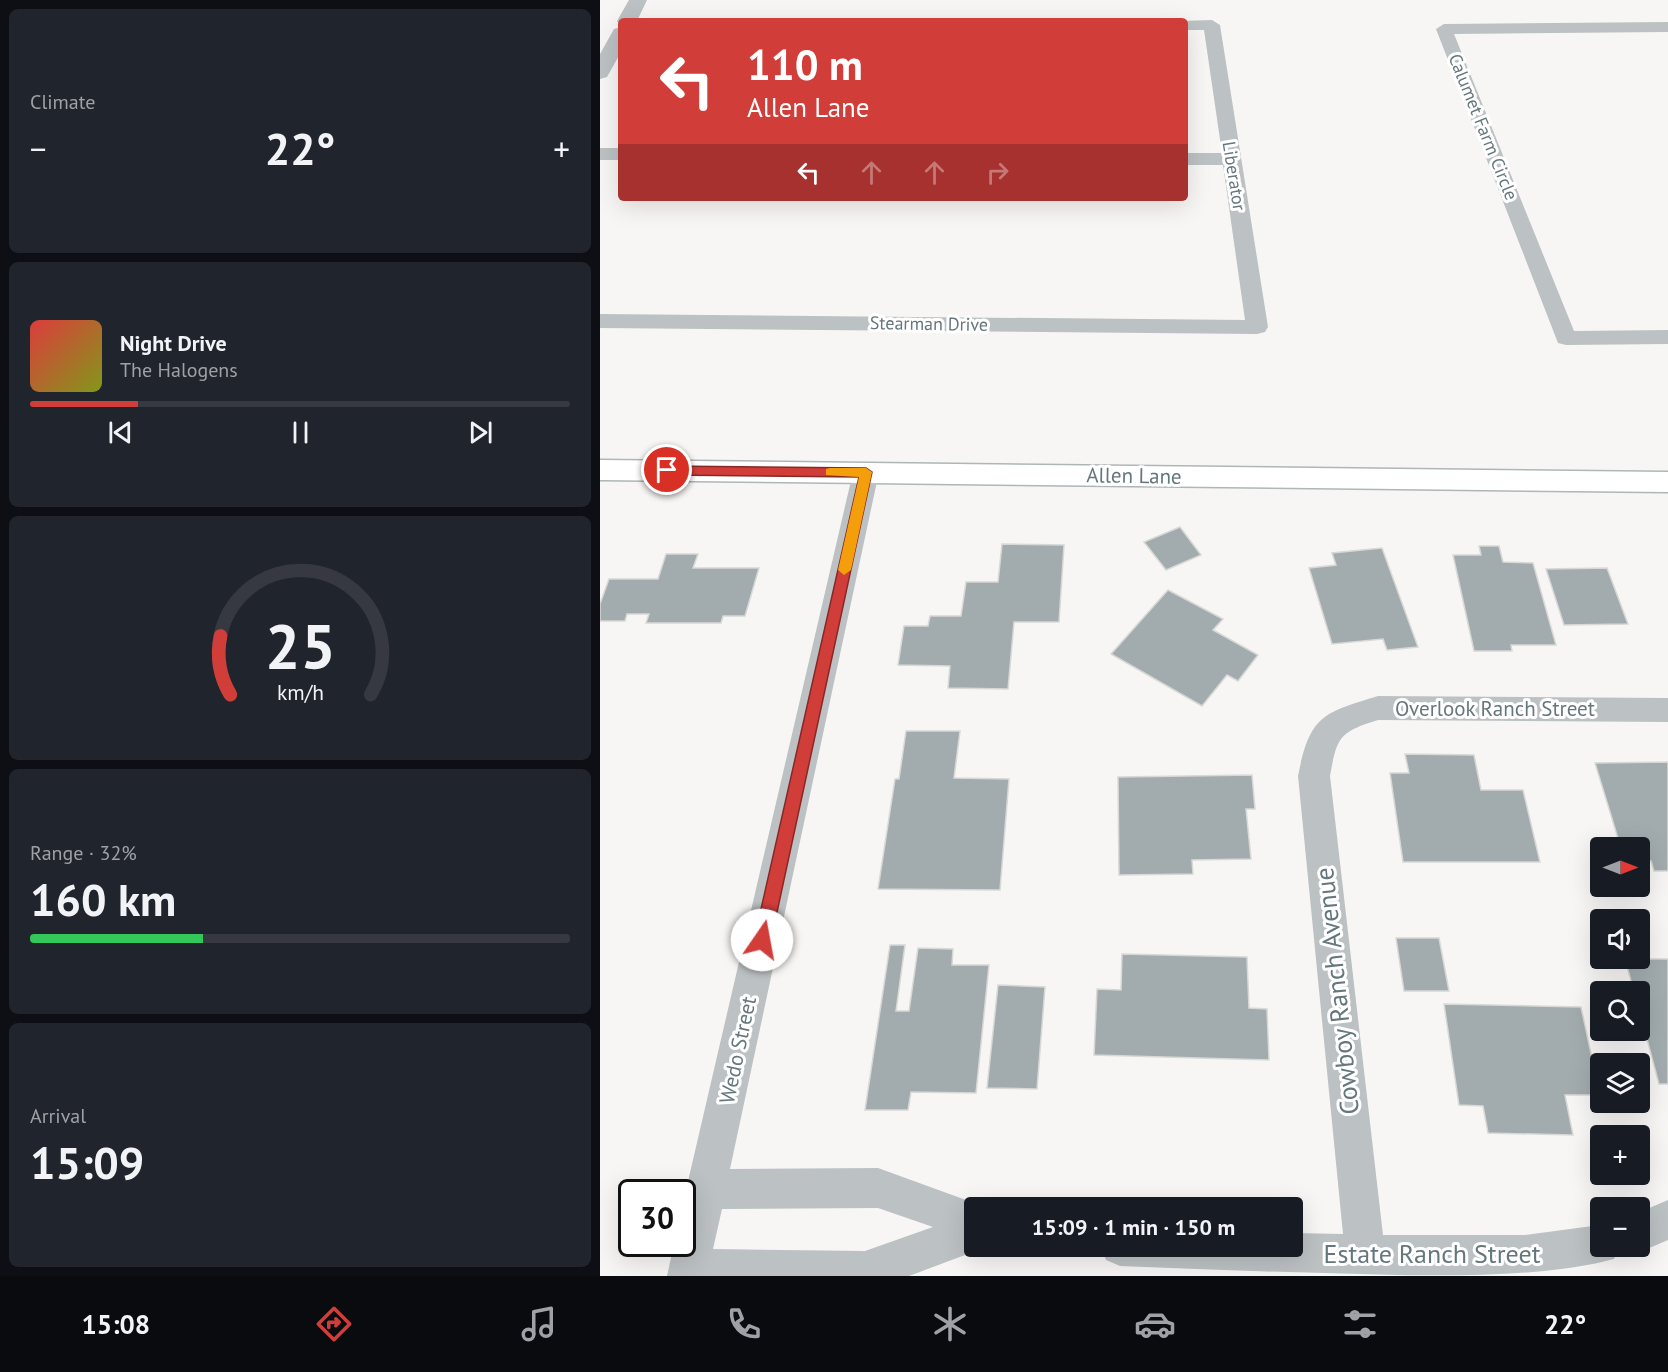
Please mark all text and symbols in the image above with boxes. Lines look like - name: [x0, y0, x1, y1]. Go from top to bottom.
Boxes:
- text: 110 m: [747, 37, 863, 92]
- icon: left: [648, 42, 726, 120]
- street label: Calumet Farm Circle: [1444, 50, 1523, 203]
- text: Climate: [30, 89, 96, 115]
- text: Allen Lane: [747, 90, 870, 124]
- text: 22°: [265, 119, 335, 177]
- text: −: [30, 127, 47, 170]
- text: +: [553, 127, 570, 170]
- street label: Liberator: [1218, 140, 1251, 212]
- icon: left: [792, 156, 825, 189]
- icon: ahead: [855, 156, 888, 189]
- icon: ahead: [918, 156, 951, 189]
- icon: right: [981, 156, 1014, 189]
- street label: Stearman Drive: [870, 311, 988, 336]
- text: Night Drive: [120, 329, 227, 357]
- text: The Halogens: [120, 357, 238, 383]
- icon: previous: [104, 416, 137, 449]
- icon: pause: [284, 416, 317, 449]
- icon: next: [464, 416, 497, 449]
- pin: [641, 444, 692, 495]
- icon: arrive: [650, 453, 683, 486]
- street label: Allen Lane: [1086, 461, 1182, 490]
- text: 25: [265, 605, 335, 686]
- text: km/h: [276, 678, 323, 706]
- street label: Overlook Ranch Street: [1395, 695, 1595, 722]
- north arrow: [1590, 837, 1650, 897]
- map controls: [1590, 837, 1650, 1257]
- text: Range · 32%: [30, 840, 137, 866]
- street label: Cowboy Ranch Avenue: [1307, 866, 1366, 1116]
- text: 160 km: [30, 870, 176, 928]
- position arrow: [730, 908, 794, 972]
- button: sound: [1590, 909, 1650, 969]
- button: search: [1590, 981, 1650, 1041]
- street label: Wedo Street: [713, 994, 762, 1106]
- button: layers: [1590, 1053, 1650, 1113]
- text: Arrival: [30, 1103, 86, 1129]
- button: +: [1590, 1125, 1650, 1185]
- text: 15:09: [30, 1133, 144, 1191]
- speed limit sign: 30: [618, 1179, 696, 1257]
- button: −: [1590, 1197, 1650, 1257]
- text: 15:09 · 1 min · 150 m: [1032, 1213, 1235, 1241]
- street label: Estate Ranch Street: [1324, 1237, 1541, 1270]
- icon: directions: [313, 1303, 355, 1345]
- icon: music: [518, 1303, 560, 1345]
- icon: phone: [723, 1303, 765, 1345]
- icon: climate: [929, 1303, 971, 1345]
- icon: car: [1134, 1303, 1176, 1345]
- icon: filters: [1339, 1303, 1381, 1345]
- text: 15:08: [82, 1307, 150, 1341]
- text: 22°: [1544, 1307, 1586, 1341]

